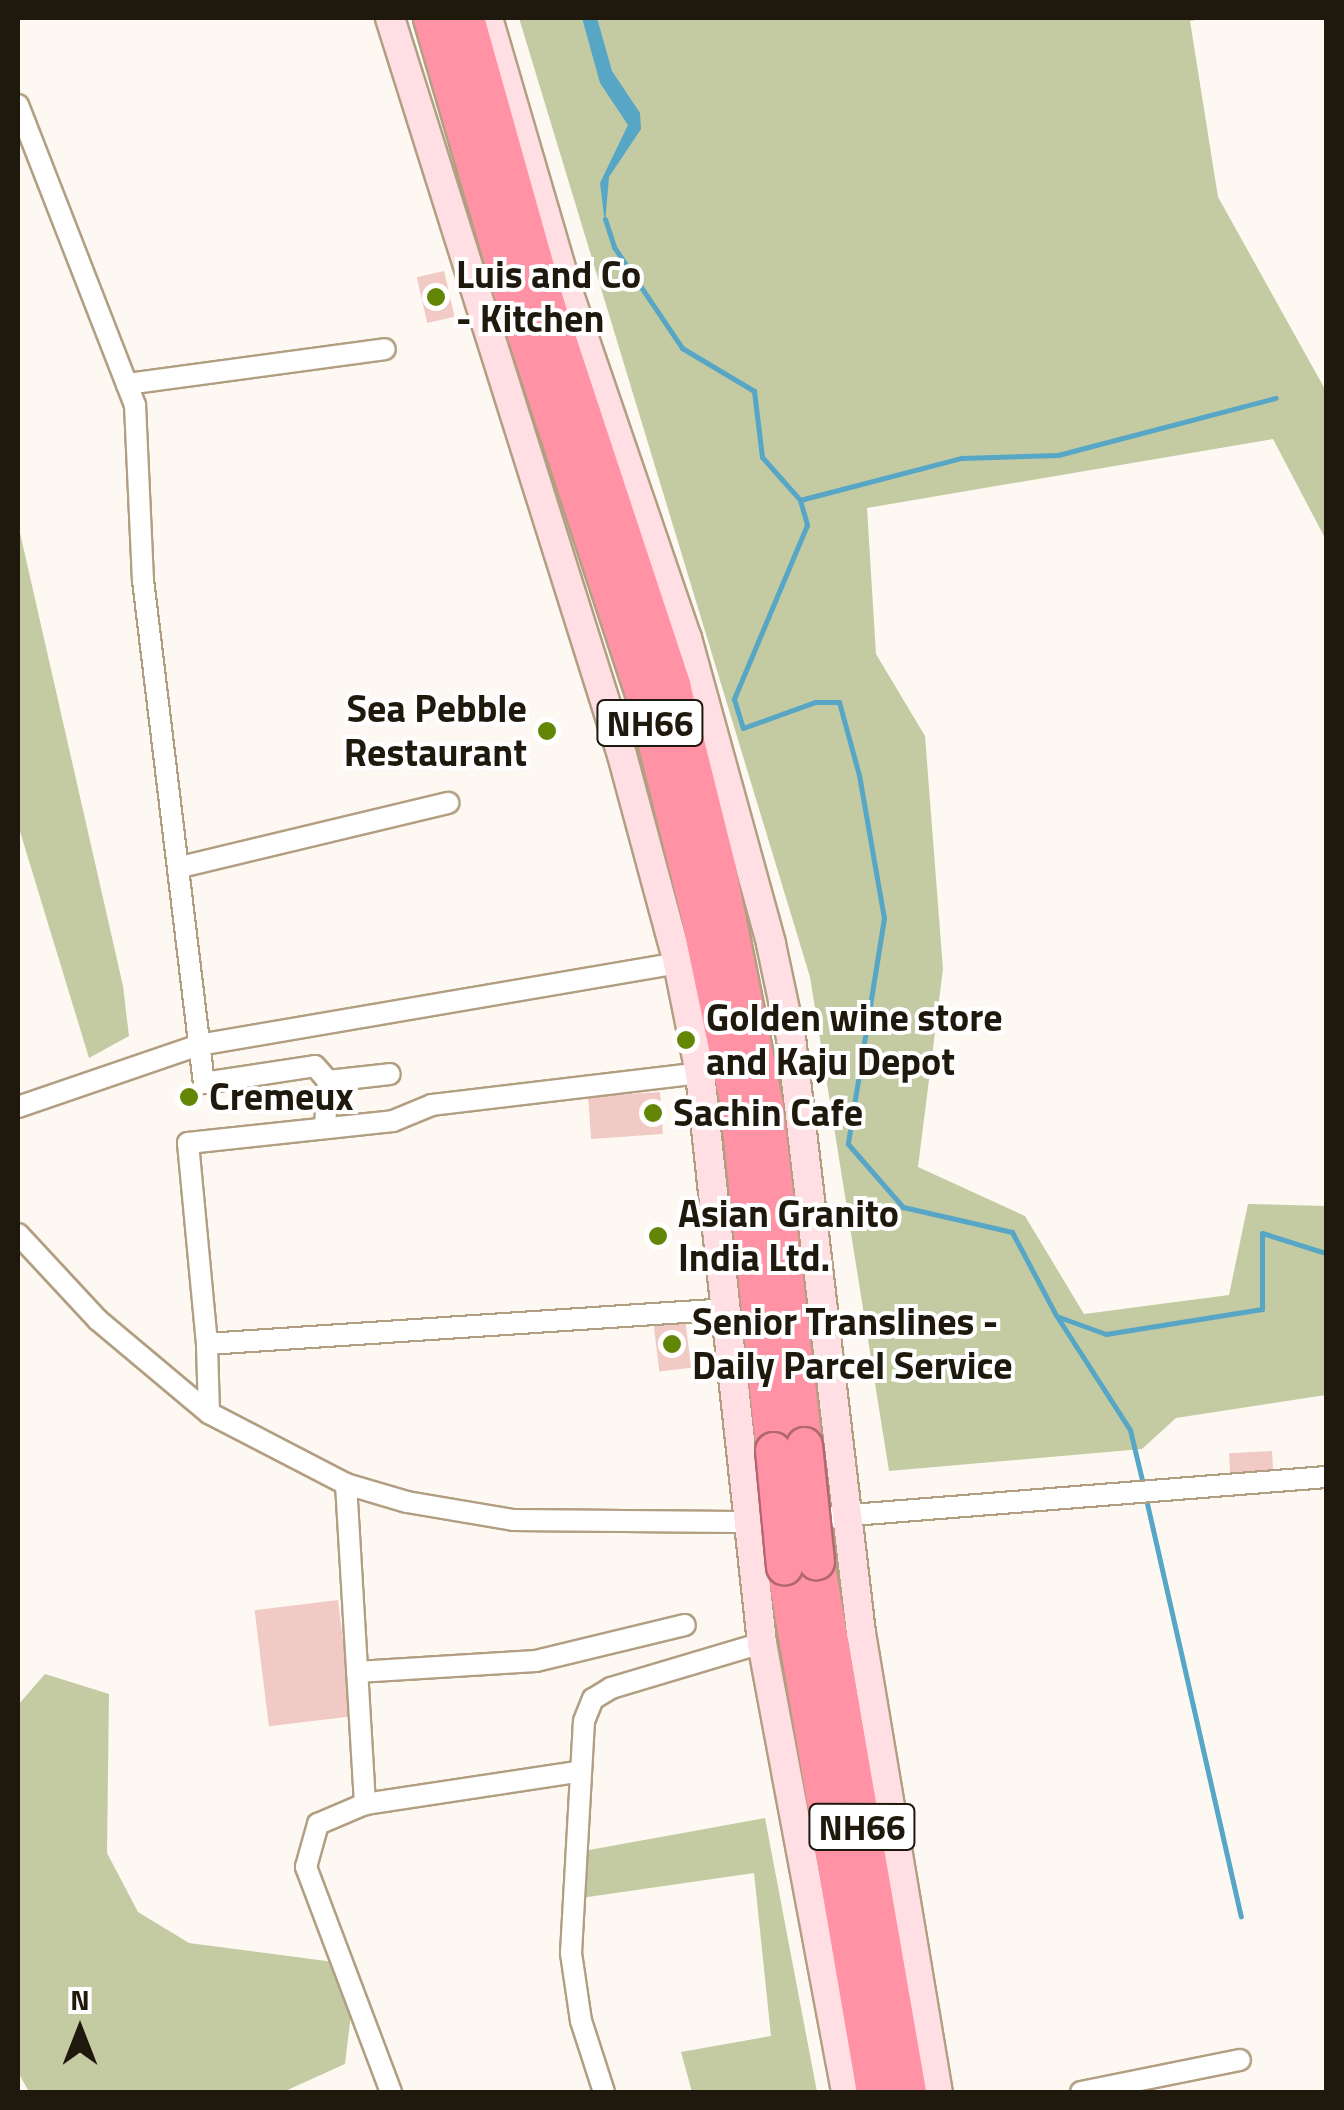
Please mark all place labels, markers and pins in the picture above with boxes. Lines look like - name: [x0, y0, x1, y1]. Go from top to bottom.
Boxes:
- place label: Luis and Co - Kitchen: [456, 252, 641, 342]
- marker: Luis and Co - Kitchen: [425, 286, 447, 308]
- place label: Sea Pebble Restaurant: [344, 686, 527, 776]
- marker: Sea Pebble Restaurant: [536, 720, 558, 742]
- place label: Golden wine store and Kaju Depot: [706, 995, 1003, 1084]
- marker: Golden wine store and Kaju Depot: [675, 1029, 697, 1051]
- place label: Cremeux: [209, 1074, 353, 1120]
- marker: Cremeux: [178, 1086, 200, 1108]
- place label: Sachin Cafe: [673, 1090, 863, 1136]
- marker: Sachin Cafe: [642, 1102, 664, 1124]
- place label: Asian Granito India Ltd.: [678, 1191, 899, 1280]
- marker: Asian Granito India Ltd.: [647, 1225, 669, 1247]
- place label: Senior Translines - Daily Parcel Service: [692, 1299, 1013, 1388]
- marker: Senior Translines - Daily Parcel Service: [661, 1333, 683, 1355]

